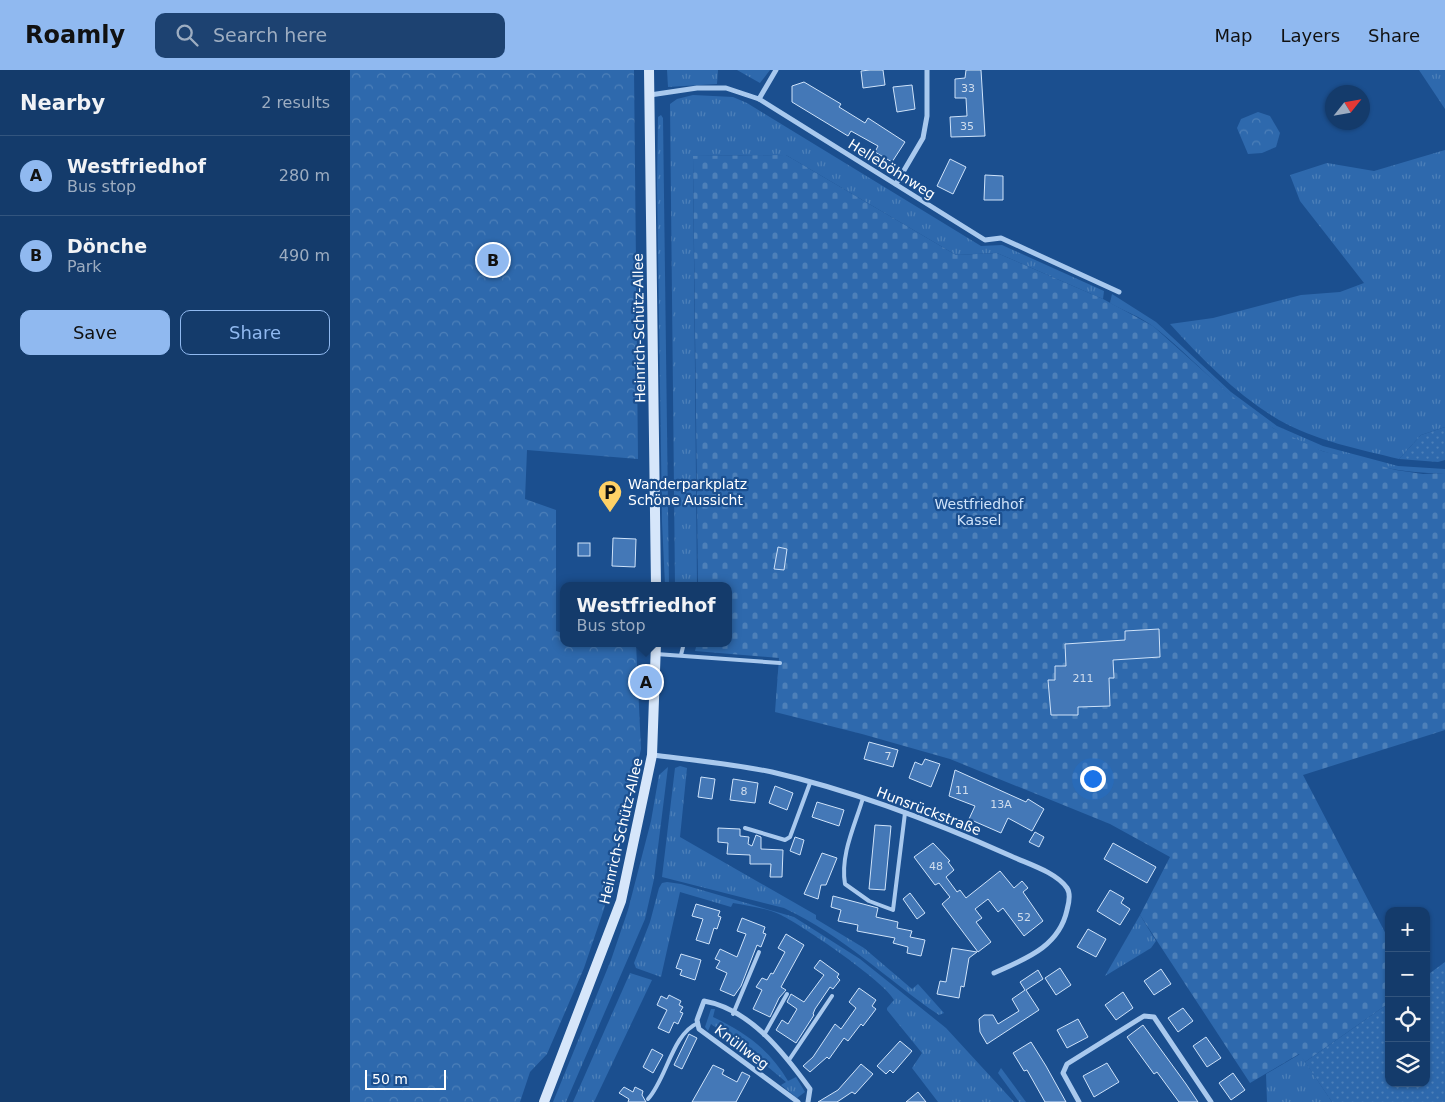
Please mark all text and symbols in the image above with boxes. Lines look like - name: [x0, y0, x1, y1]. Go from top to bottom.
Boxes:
- search box: [155, 13, 505, 58]
- text: Roamly: [25, 21, 125, 49]
- icon: search: [173, 21, 201, 49]
- text: Search here: [213, 24, 327, 46]
- text: Map: [1214, 25, 1252, 46]
- text: Layers: [1280, 25, 1340, 46]
- text: Share: [1368, 25, 1420, 46]
- house number: 33: [961, 82, 975, 95]
- north arrow: [1325, 85, 1370, 130]
- text: Nearby: [20, 91, 105, 115]
- text: 2 results: [261, 93, 330, 112]
- house number: 35: [960, 120, 974, 133]
- street label: Helleböhnweg: [845, 136, 939, 202]
- text: Westfriedhof: [67, 155, 206, 177]
- text: A: [30, 166, 42, 185]
- text: 280 m: [279, 166, 330, 185]
- text: Bus stop: [67, 177, 136, 196]
- text: Dönche: [67, 235, 147, 257]
- pin: B: [477, 241, 509, 279]
- text: B: [30, 246, 42, 265]
- text: 490 m: [279, 246, 330, 265]
- street label: Heinrich-Schütz-Allee: [630, 253, 648, 403]
- text: Park: [67, 257, 102, 276]
- button: Save: [20, 310, 170, 355]
- button: Share: [180, 310, 330, 355]
- place label: Wanderparkplatz Schöne Aussicht: [628, 476, 747, 508]
- parking icon: Wanderparkplatz Schöne Aussicht: [597, 479, 623, 513]
- park label: Westfriedhof Kassel: [935, 496, 1024, 528]
- popup: [560, 582, 732, 647]
- text: Westfriedhof: [576, 594, 716, 616]
- text: Bus stop: [576, 616, 646, 635]
- pin: A: [630, 663, 662, 701]
- house number: 211: [1073, 672, 1094, 685]
- house number: 7: [885, 750, 892, 763]
- street label: Heinrich-Schütz-Allee: [596, 756, 646, 906]
- your location: [1080, 766, 1106, 792]
- street label: Hunsrückstraße: [875, 784, 983, 838]
- house number: 11: [955, 784, 969, 797]
- house number: 8: [741, 785, 748, 798]
- house number: 13A: [990, 798, 1012, 811]
- house number: 48: [929, 860, 943, 873]
- map controls: [1385, 907, 1430, 1087]
- button: +: [1385, 907, 1430, 952]
- house number: 52: [1017, 911, 1031, 924]
- button: −: [1385, 952, 1430, 997]
- button: locate: [1385, 997, 1430, 1042]
- street label: Knüllweg: [712, 1021, 772, 1073]
- button: layers: [1385, 1042, 1430, 1087]
- scale bar: [365, 1067, 446, 1090]
- text: 50 m: [372, 1071, 408, 1087]

